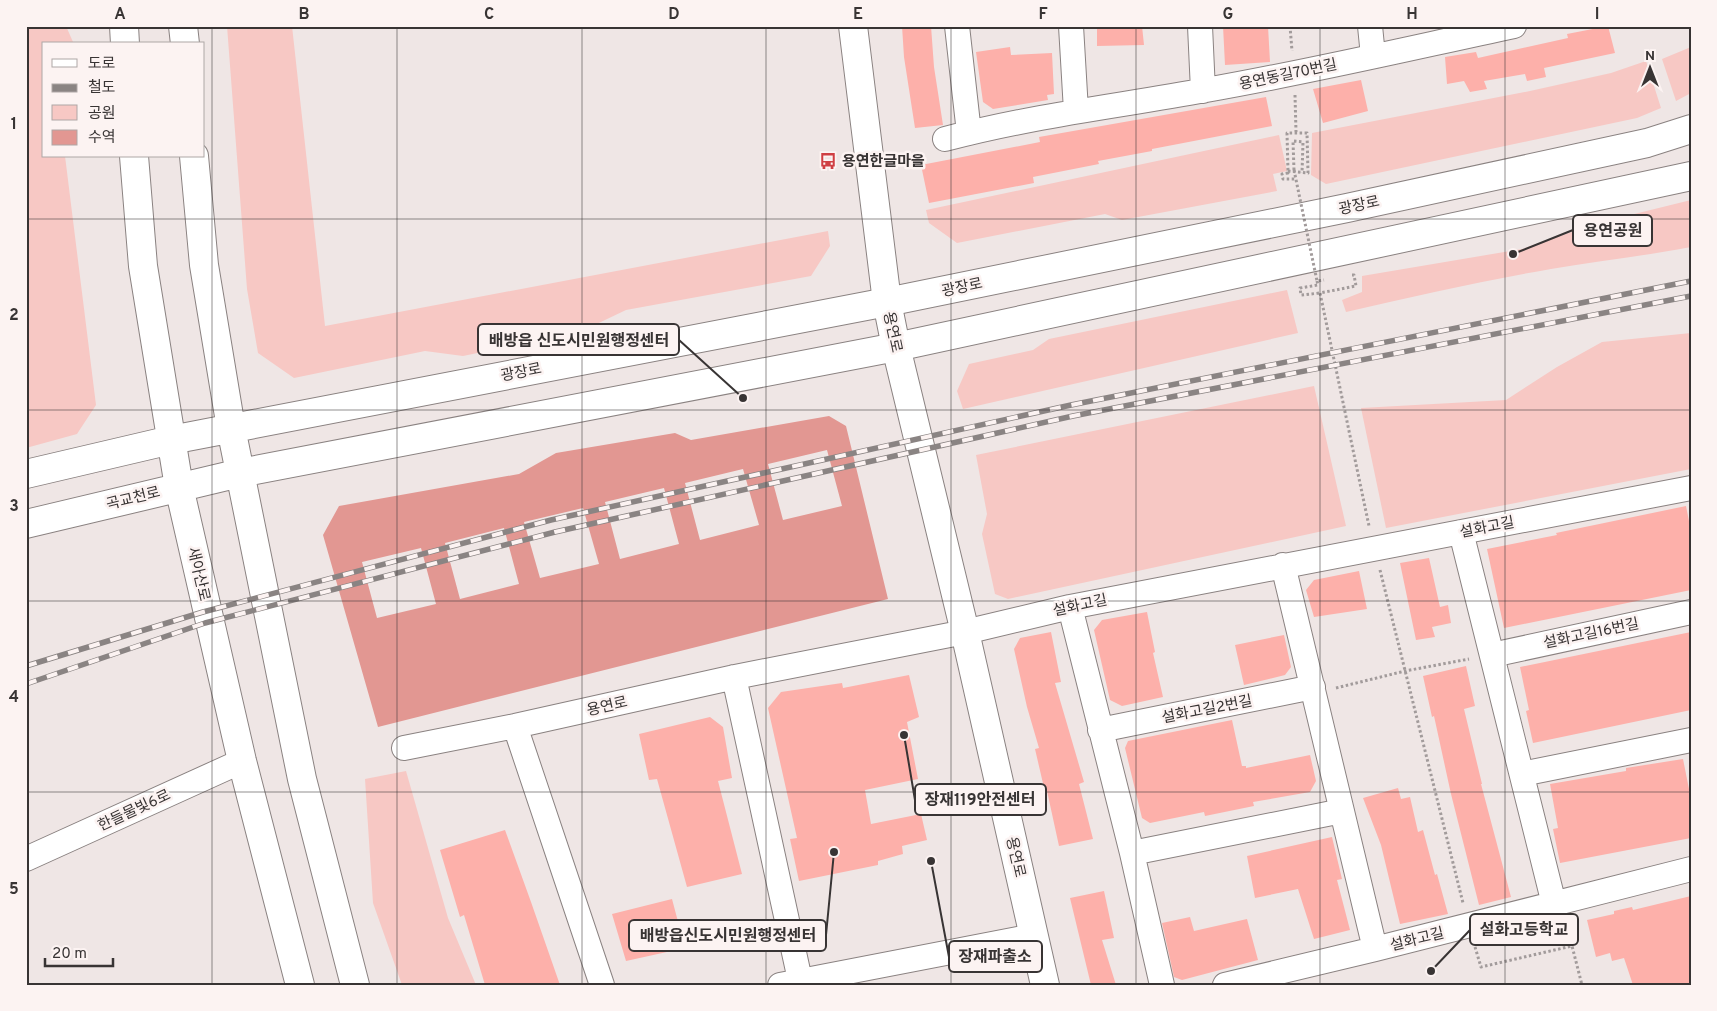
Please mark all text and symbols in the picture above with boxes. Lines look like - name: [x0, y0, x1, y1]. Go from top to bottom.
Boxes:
- text: A: [114, 5, 126, 25]
- text: B: [298, 5, 310, 25]
- text: C: [484, 5, 494, 25]
- text: D: [668, 5, 680, 25]
- text: E: [853, 5, 863, 25]
- text: F: [1038, 5, 1048, 25]
- text: G: [1223, 5, 1233, 25]
- text: H: [1406, 5, 1418, 25]
- text: I: [1595, 5, 1599, 25]
- legend: [42, 42, 205, 158]
- north arrow: [1624, 42, 1674, 92]
- text: N: [1645, 48, 1655, 65]
- text: 도로: [88, 55, 116, 74]
- street label: 용연동길70번길: [1238, 56, 1339, 95]
- text: 철도: [88, 79, 116, 98]
- text: 공원: [88, 105, 116, 124]
- text: 1: [11, 115, 17, 135]
- text: 수역: [88, 129, 116, 148]
- bus stop icon: 용연한글마을: [818, 151, 838, 171]
- place label: 용연한글마을: [842, 153, 925, 172]
- street label: 광장로: [1337, 193, 1382, 220]
- callout: 용연공원: [1573, 215, 1652, 246]
- text: 용연공원: [1584, 222, 1642, 242]
- street label: 광장로: [940, 275, 985, 302]
- text: 2: [9, 306, 19, 326]
- street label: 용연로: [878, 310, 905, 355]
- callout: 배방읍 신도시민원행정센터: [478, 324, 679, 355]
- text: 배방읍 신도시민원행정센터: [489, 332, 669, 352]
- street label: 광장로: [499, 360, 543, 387]
- street label: 곡교천로: [104, 483, 162, 515]
- text: 3: [9, 497, 19, 517]
- street label: 설화고길: [1458, 514, 1516, 543]
- street label: 새아산로: [182, 545, 213, 603]
- street label: 설화고길: [1051, 591, 1109, 621]
- street label: 설화고길16번길: [1542, 615, 1641, 654]
- text: 4: [9, 688, 19, 708]
- street label: 설화고길2번길: [1160, 692, 1254, 729]
- street label: 용연로: [585, 694, 630, 721]
- callout: 장재119안전센터: [915, 784, 1046, 815]
- street label: 한들물빛6로: [95, 786, 174, 836]
- text: 장재119안전센터: [925, 791, 1035, 811]
- street label: 용연로: [1001, 835, 1028, 880]
- text: 5: [9, 880, 19, 900]
- callout: 설화고등학교: [1470, 914, 1578, 945]
- callout: 배방읍신도시민원행정센터: [629, 920, 826, 951]
- text: 설화고등학교: [1480, 920, 1568, 941]
- street label: 설화고길: [1388, 925, 1446, 956]
- text: 배방읍신도시민원행정센터: [640, 927, 816, 947]
- scale bar: [45, 936, 112, 968]
- callout: 장재파출소: [949, 941, 1042, 972]
- text: 20 m: [52, 945, 87, 964]
- text: 장재파출소: [958, 948, 1032, 968]

